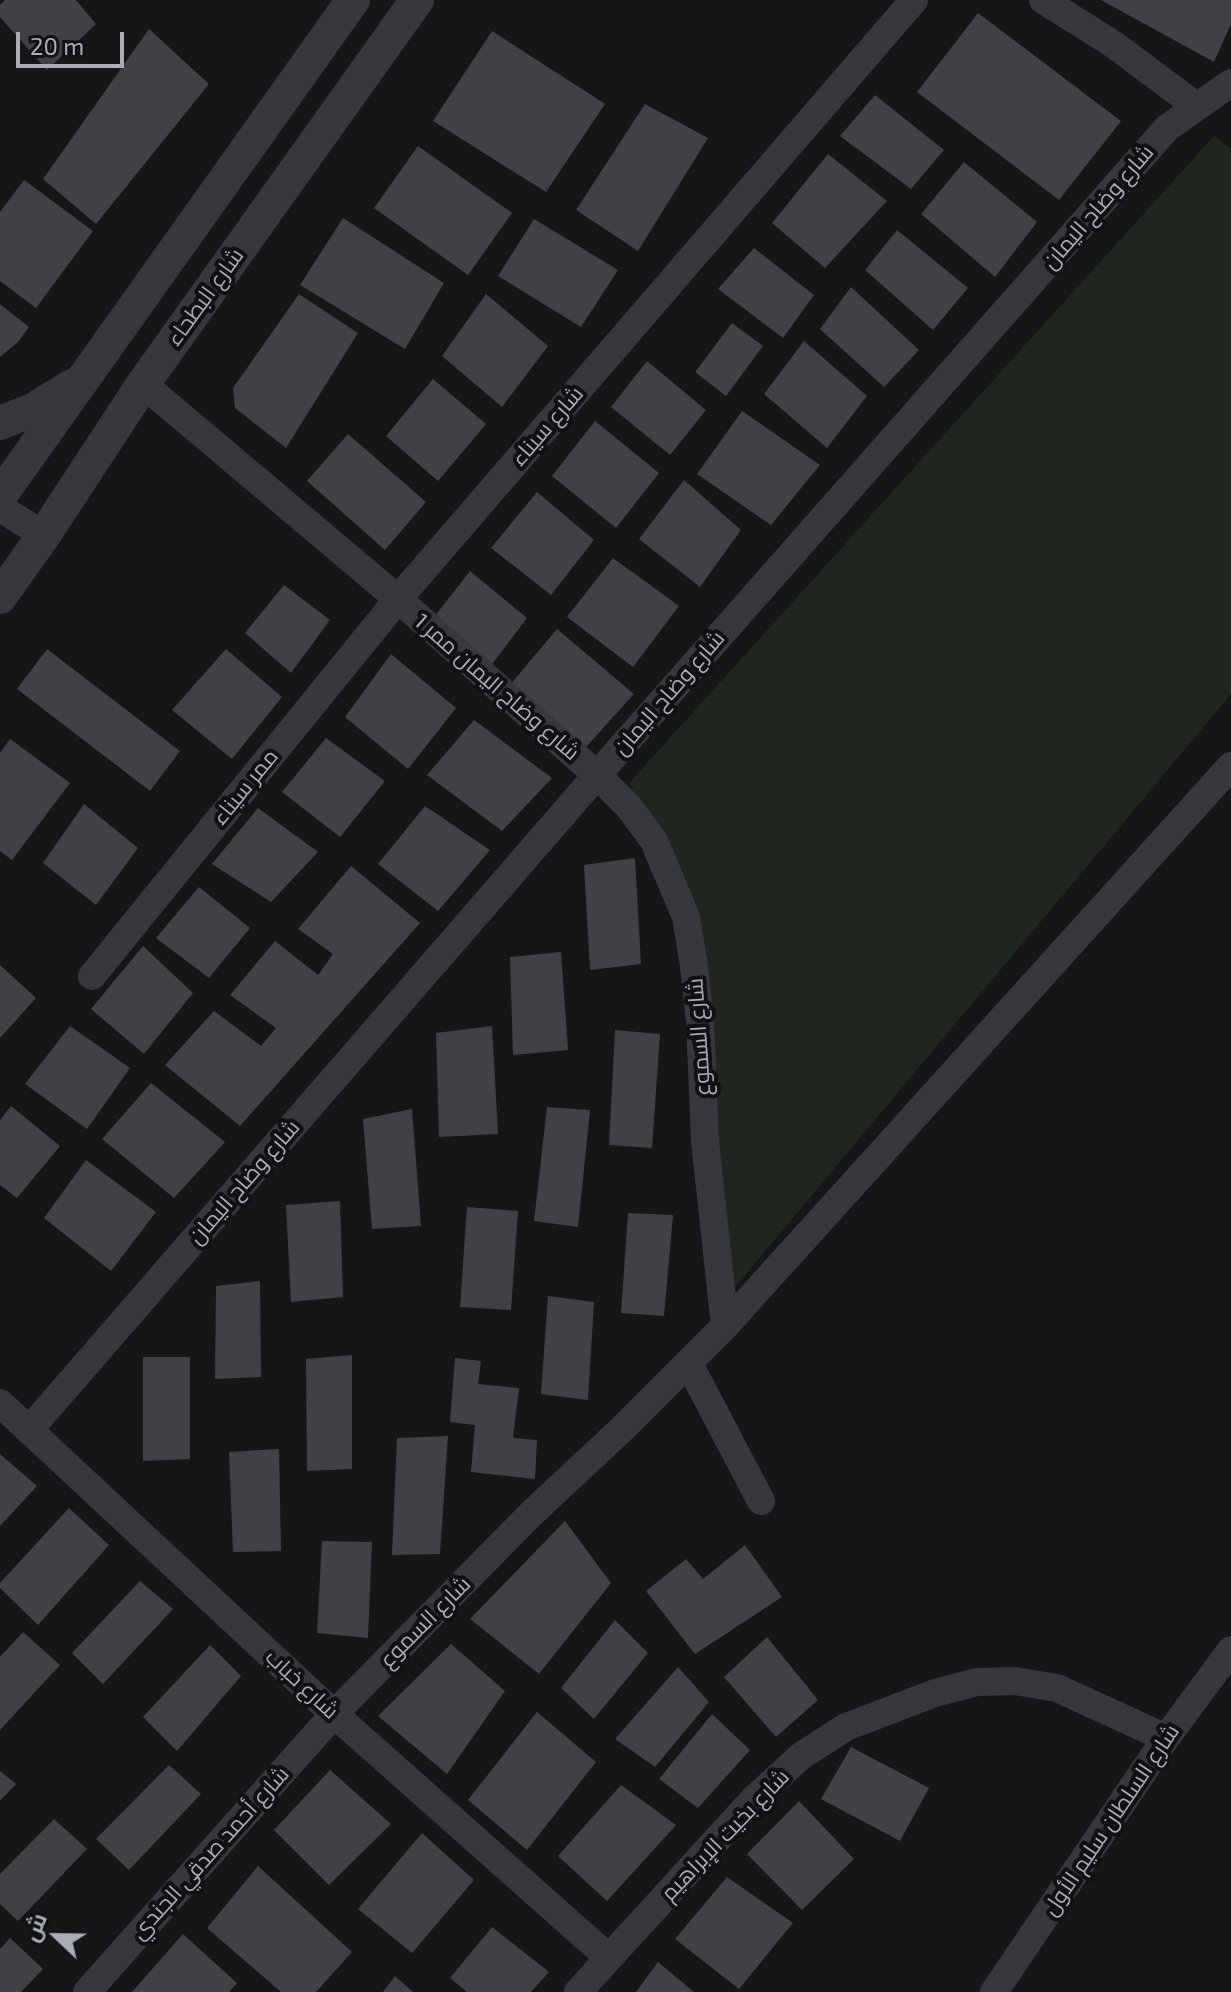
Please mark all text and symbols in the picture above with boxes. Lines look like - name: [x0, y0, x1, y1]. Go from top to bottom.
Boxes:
- scale bar: [20, 16, 128, 66]
- text: 20 m: [30, 31, 84, 60]
- street label: شارع وضاح اليمان: [1037, 139, 1159, 275]
- street label: شارع البطحاء: [161, 243, 249, 351]
- street label: شارع سيناء: [505, 381, 589, 471]
- street label: شارع وضاح اليمان ممر 1: [409, 608, 585, 766]
- street label: شارع وضاح اليمان: [608, 625, 730, 761]
- street label: ممر سيناء: [206, 744, 284, 830]
- street label: شارع السموع: [682, 977, 716, 1097]
- street label: شارع وضاح اليمان: [183, 1114, 305, 1250]
- street label: شارع السموع: [374, 1571, 476, 1673]
- street label: شارع خباب: [260, 1644, 344, 1724]
- street label: شارع السلطان سليم الأول: [1037, 1719, 1185, 1921]
- street label: شارع أحمد صدقي الجندي: [125, 1761, 295, 1945]
- street label: شارع بخيت الإبراهيم: [655, 1764, 795, 1906]
- north arrow: [16, 1896, 96, 1976]
- text: ش: [16, 1909, 51, 1945]

